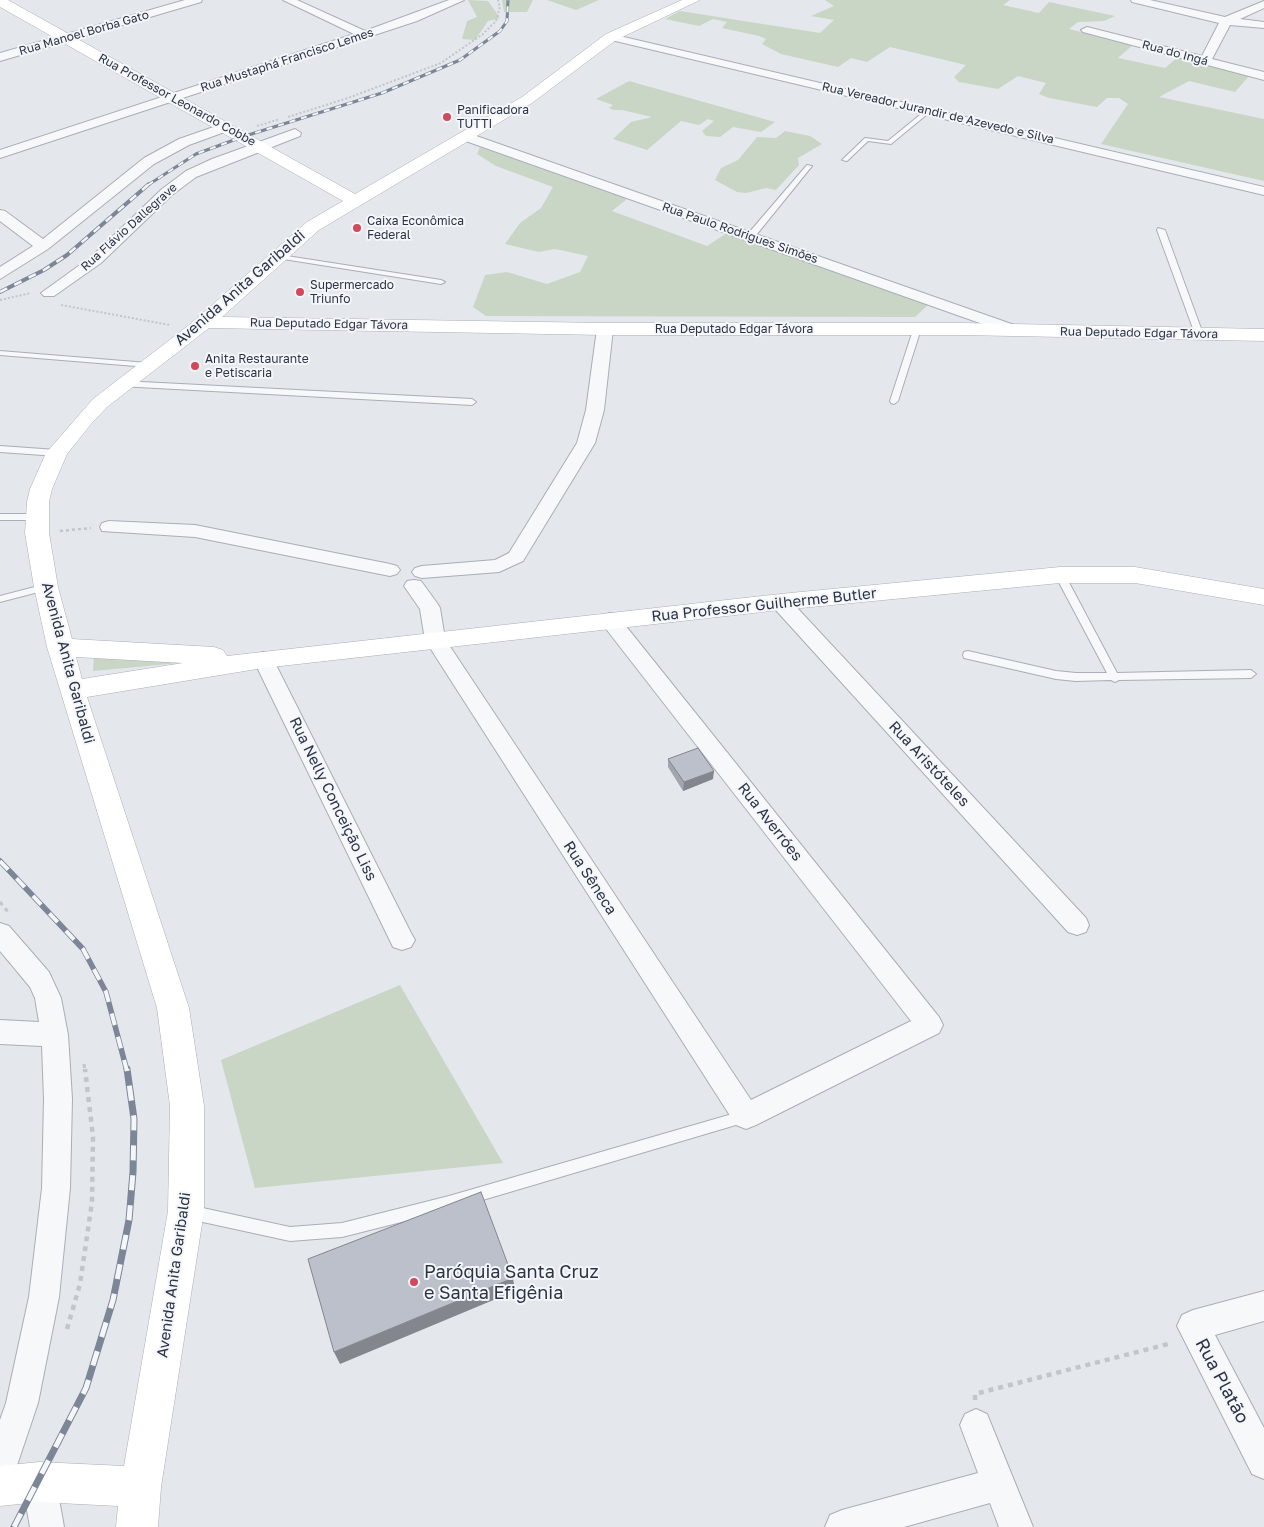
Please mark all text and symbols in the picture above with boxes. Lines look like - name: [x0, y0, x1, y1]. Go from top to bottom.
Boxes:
- street label: Rua Manoel Borba Gato: [17, 8, 151, 58]
- street label: Rua Mustaphá Francisco Lemes: [199, 25, 375, 95]
- street label: Rua do Ingá: [1140, 37, 1210, 69]
- street label: Rua Professor Leonardo Cobbe: [96, 51, 258, 149]
- street label: Rua Vereador Jurandir de Azevedo e Silva: [821, 79, 1055, 147]
- place label: Panificadora TUTTI: [457, 103, 529, 131]
- marker: Panificadora TUTTI: [441, 111, 453, 123]
- street label: Rua Flávio Dallegrave: [78, 180, 180, 274]
- street label: Rua Paulo Rodrigues Simões: [660, 199, 820, 267]
- place label: Caixa Econômica Federal: [367, 214, 464, 242]
- marker: Caixa Econômica Federal: [351, 222, 363, 234]
- street label: Avenida Anita Garibaldi: [171, 227, 309, 349]
- place label: Supermercado Triunfo: [310, 278, 394, 306]
- marker: Supermercado Triunfo: [294, 286, 306, 298]
- street label: Rua Deputado Edgar Távora: [250, 315, 408, 333]
- street label: Rua Deputado Edgar Távora: [655, 322, 813, 336]
- street label: Rua Deputado Edgar Távora: [1060, 324, 1218, 342]
- place label: Anita Restaurante e Petiscaria: [205, 352, 309, 380]
- marker: Anita Restaurante e Petiscaria: [189, 360, 201, 372]
- street label: Avenida Anita Garibaldi: [38, 580, 98, 746]
- street label: Rua Professor Guilherme Butler: [650, 584, 878, 626]
- street label: Rua Nelly Conceição Liss: [285, 714, 381, 884]
- street label: Rua Aristóteles: [885, 718, 973, 810]
- street label: Rua Averróes: [734, 779, 806, 865]
- street label: Rua Sêneca: [560, 838, 620, 918]
- street label: Avenida Anita Garibaldi: [153, 1191, 195, 1359]
- place label: Paróquia Santa Cruz e Santa Efigênia: [424, 1261, 599, 1304]
- marker: Paróquia Santa Cruz e Santa Efigênia: [408, 1276, 420, 1288]
- street label: Rua Platão: [1191, 1335, 1253, 1427]

